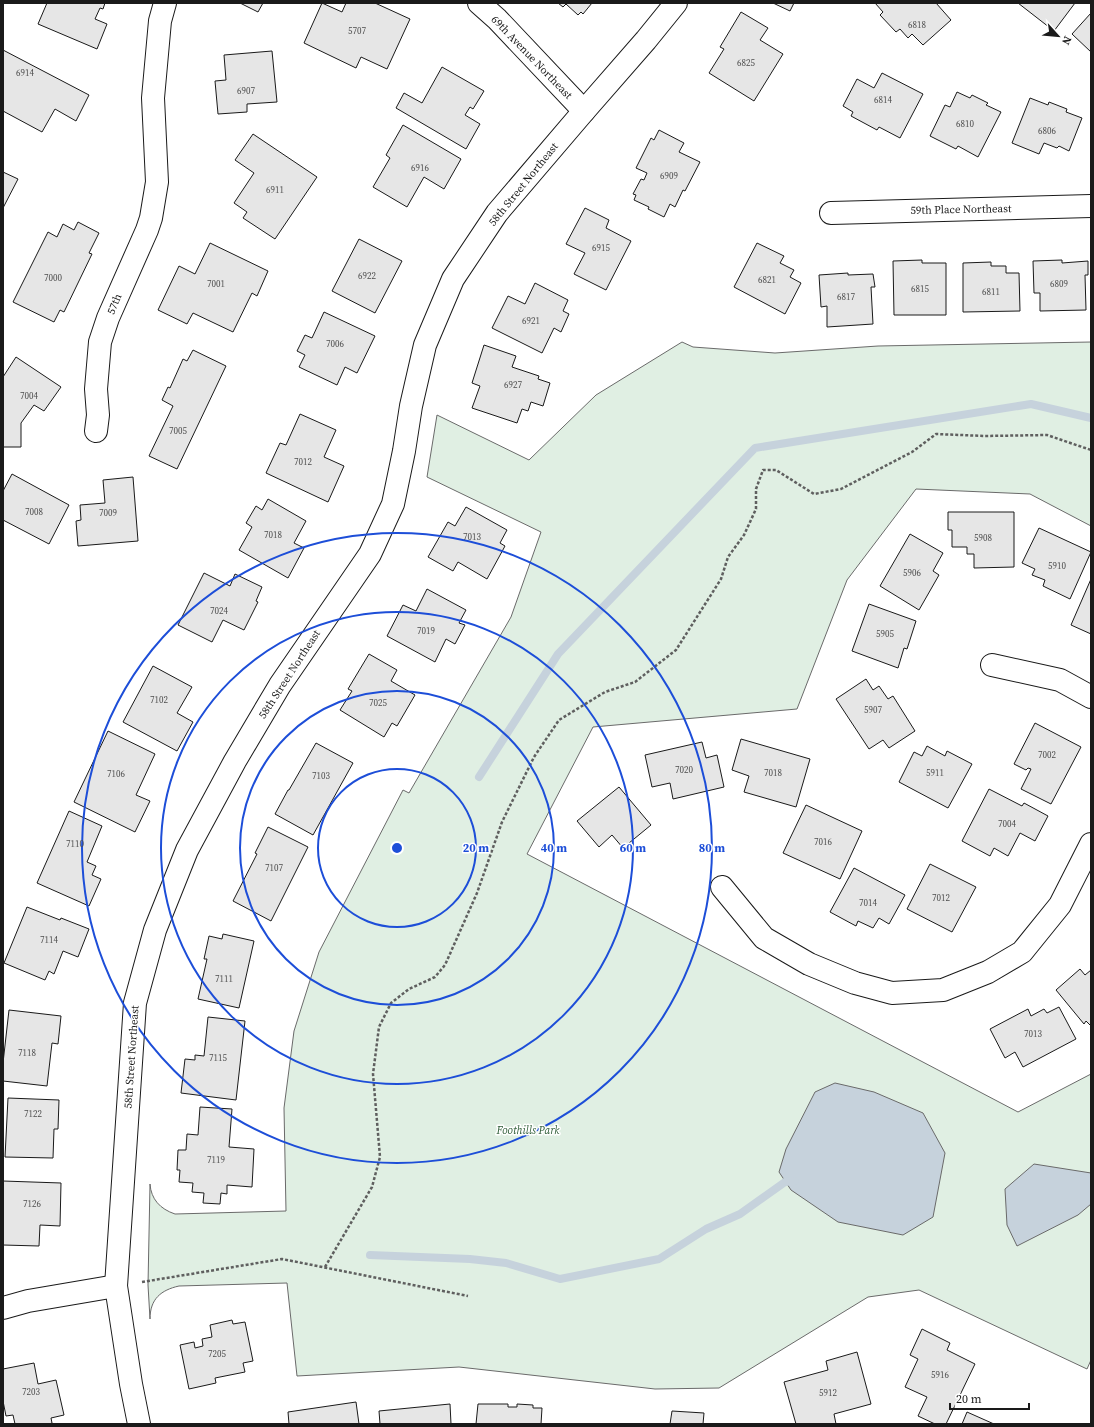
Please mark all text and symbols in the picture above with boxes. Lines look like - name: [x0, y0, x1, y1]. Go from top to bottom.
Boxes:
- street label: 69th Avenue Northeast: [488, 12, 576, 103]
- north arrow: [1038, 16, 1078, 56]
- house number: 6818: [908, 19, 926, 31]
- house number: 5707: [348, 25, 366, 37]
- text: N: [1058, 33, 1075, 47]
- house number: 6825: [737, 57, 755, 69]
- house number: 6914: [16, 67, 34, 79]
- house number: 6907: [237, 85, 255, 97]
- house number: 6814: [874, 94, 892, 106]
- house number: 6810: [956, 118, 974, 130]
- house number: 6806: [1038, 125, 1056, 137]
- street label: 58th Street Northeast: [485, 139, 562, 229]
- house number: 6916: [411, 162, 429, 174]
- house number: 6909: [660, 170, 678, 182]
- house number: 6911: [266, 184, 284, 196]
- street label: 59th Place Northeast: [910, 201, 1012, 218]
- house number: 6915: [592, 242, 610, 254]
- house number: 6922: [358, 270, 376, 282]
- house number: 7000: [44, 272, 62, 284]
- house number: 6821: [758, 274, 776, 286]
- house number: 7001: [207, 278, 225, 290]
- house number: 6809: [1050, 278, 1068, 290]
- house number: 6815: [911, 283, 929, 295]
- house number: 6811: [982, 286, 1000, 298]
- street label: 57th: [104, 291, 126, 317]
- house number: 6817: [837, 291, 855, 303]
- house number: 6921: [522, 315, 540, 327]
- house number: 7006: [326, 338, 344, 350]
- house number: 6927: [504, 379, 522, 391]
- house number: 7004: [20, 390, 38, 402]
- house number: 7005: [169, 425, 187, 437]
- house number: 7012: [294, 456, 312, 468]
- house number: 7008: [25, 506, 43, 518]
- house number: 7009: [99, 507, 117, 519]
- house number: 7018: [264, 529, 282, 541]
- house number: 7013: [463, 531, 481, 543]
- house number: 5908: [974, 532, 992, 544]
- house number: 5910: [1048, 560, 1066, 572]
- house number: 5906: [903, 567, 921, 579]
- house number: 7024: [210, 605, 228, 617]
- house number: 7019: [417, 625, 435, 637]
- street label: 58th Street Northeast: [255, 627, 324, 722]
- house number: 5905: [876, 628, 894, 640]
- house number: 7102: [150, 694, 168, 706]
- house number: 7025: [369, 697, 387, 709]
- house number: 5907: [864, 704, 882, 716]
- house number: 7002: [1038, 749, 1056, 761]
- house number: 7020: [675, 764, 693, 776]
- house number: 7018: [764, 767, 782, 779]
- house number: 5911: [926, 767, 944, 779]
- house number: 7106: [107, 768, 125, 780]
- house number: 7103: [312, 770, 330, 782]
- house number: 7004: [998, 818, 1016, 830]
- house number: 7016: [814, 836, 832, 848]
- house number: 7110: [66, 838, 84, 850]
- text: 20 m: [463, 840, 489, 856]
- text: 40 m: [541, 840, 567, 856]
- text: 60 m: [620, 840, 646, 856]
- text: 80 m: [699, 840, 725, 856]
- centre of rings: [390, 841, 404, 855]
- house number: 7107: [265, 862, 283, 874]
- house number: 7012: [932, 892, 950, 904]
- house number: 7014: [859, 897, 877, 909]
- house number: 7114: [40, 934, 58, 946]
- house number: 7111: [215, 973, 233, 985]
- street label: 58th Street Northeast: [120, 1005, 143, 1109]
- house number: 7013: [1024, 1028, 1042, 1040]
- house number: 7118: [18, 1047, 36, 1059]
- house number: 7115: [209, 1052, 227, 1064]
- house number: 7122: [24, 1108, 42, 1120]
- park label: Foothills Park: [495, 1123, 560, 1138]
- house number: 7119: [207, 1154, 225, 1166]
- house number: 7126: [23, 1198, 41, 1210]
- house number: 7205: [208, 1348, 226, 1360]
- house number: 5916: [931, 1369, 949, 1381]
- scale bar: [950, 1385, 1029, 1411]
- house number: 7203: [22, 1386, 40, 1398]
- house number: 5912: [819, 1387, 837, 1399]
- text: 20 m: [956, 1391, 982, 1407]

